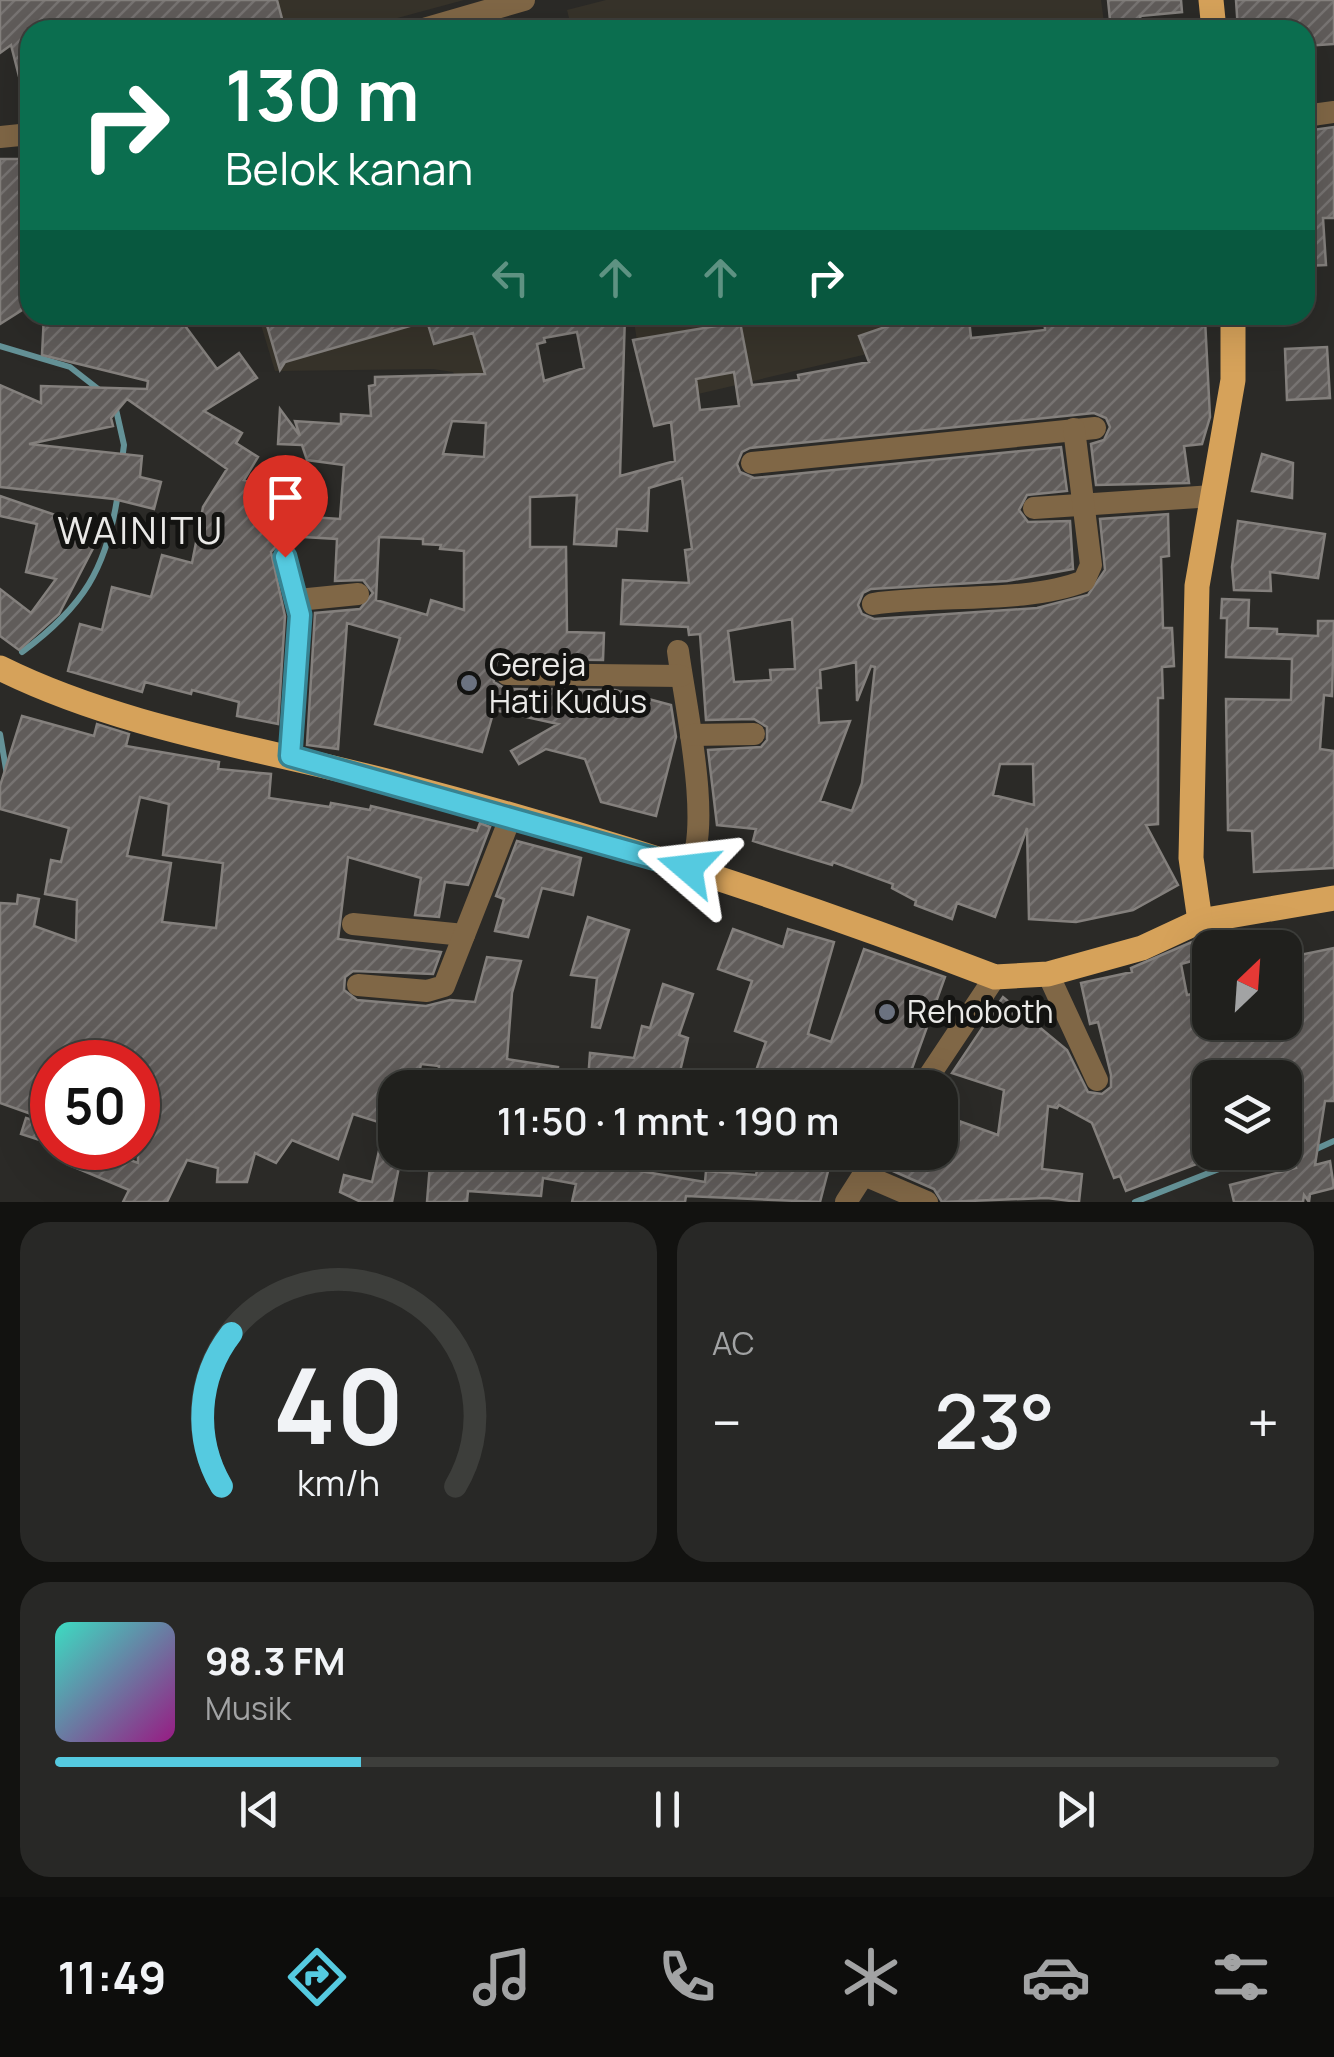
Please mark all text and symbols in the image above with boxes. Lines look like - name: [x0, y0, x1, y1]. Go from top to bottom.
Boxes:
- text: 130 m: [225, 46, 419, 142]
- icon: right: [60, 60, 190, 190]
- text: Belok kanan: [225, 137, 473, 199]
- icon: left: [483, 250, 538, 305]
- icon: ahead: [588, 250, 643, 305]
- icon: ahead: [693, 250, 748, 305]
- icon: right: [798, 250, 853, 305]
- pin: [243, 455, 328, 558]
- icon: arrive: [258, 470, 313, 525]
- district label: WAINITU: [57, 503, 225, 555]
- place label: Gereja Hati Kudus: [489, 642, 647, 723]
- marker: Gereja Hati Kudus: [458, 672, 480, 694]
- position arrow: [636, 816, 740, 920]
- north arrow: [1192, 930, 1302, 1040]
- map controls: [1192, 930, 1302, 1170]
- place label: Rehoboth: [907, 989, 1054, 1033]
- marker: Rehoboth: [876, 1001, 898, 1023]
- speed limit sign: 50: [30, 1040, 160, 1170]
- button: layers: [1192, 1060, 1302, 1170]
- text: 11:50 · 1 mnt · 190 m: [497, 1094, 839, 1146]
- text: AC: [712, 1321, 755, 1365]
- text: 40: [273, 1333, 404, 1475]
- text: 23°: [934, 1369, 1055, 1472]
- text: −: [712, 1384, 742, 1460]
- text: +: [1247, 1384, 1279, 1460]
- text: km/h: [297, 1458, 380, 1507]
- text: 98.3 FM: [205, 1634, 346, 1686]
- text: Musik: [205, 1686, 291, 1730]
- icon: previous: [232, 1782, 287, 1837]
- icon: pause: [640, 1782, 695, 1837]
- icon: next: [1048, 1782, 1103, 1837]
- icon: directions: [282, 1942, 352, 2012]
- icon: music: [467, 1942, 537, 2012]
- icon: phone: [652, 1942, 722, 2012]
- icon: climate: [836, 1942, 906, 2012]
- icon: car: [1021, 1942, 1091, 2012]
- icon: filters: [1206, 1942, 1276, 2012]
- text: 11:49: [57, 1946, 167, 2008]

